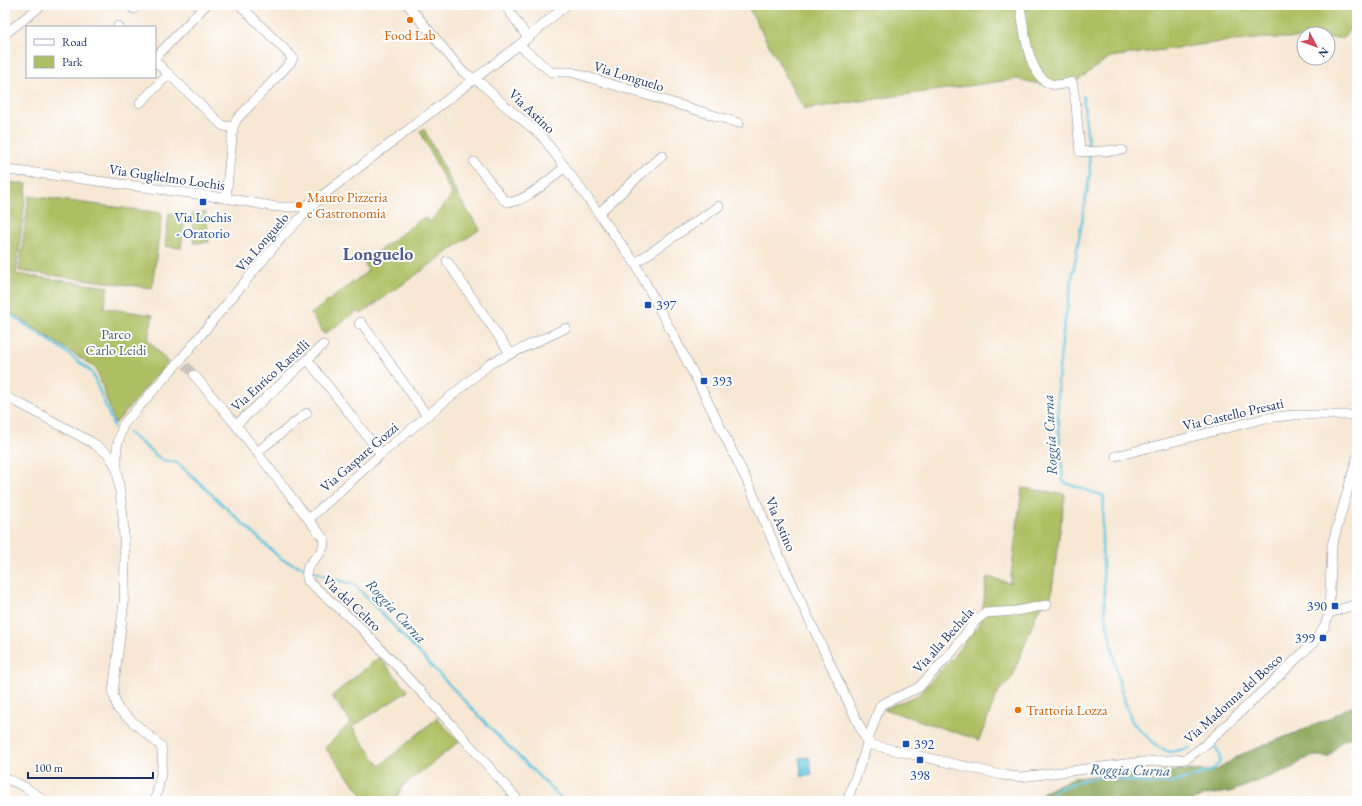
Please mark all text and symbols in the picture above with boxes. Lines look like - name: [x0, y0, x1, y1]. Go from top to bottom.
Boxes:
- marker: Food Lab: [405, 15, 415, 25]
- legend: [26, 26, 156, 78]
- place label: Food Lab: [384, 26, 436, 44]
- north arrow: [1296, 26, 1336, 66]
- text: Road: [62, 34, 88, 50]
- text: N: [1315, 45, 1332, 61]
- text: Park: [62, 54, 83, 70]
- street label: Via Longuelo: [592, 57, 666, 95]
- street label: Via Astino: [505, 85, 559, 137]
- street label: Via Guglielmo Lochis: [108, 160, 227, 194]
- place label: Mauro Pizzeria e Gastronomia: [307, 188, 388, 222]
- marker: Via Lochis - Oratorio: [198, 197, 208, 207]
- marker: Mauro Pizzeria e Gastronomia: [294, 200, 304, 210]
- place label: Via Lochis - Oratorio: [175, 208, 232, 242]
- street label: Via Longuelo: [231, 209, 293, 275]
- district label: Longuelo: [343, 242, 413, 265]
- place label: 397: [656, 296, 676, 314]
- marker: 397: [643, 300, 653, 310]
- park label: Parco Carlo Leidi: [86, 325, 147, 359]
- street label: Via Enrico Rastelli: [227, 335, 313, 415]
- place label: 393: [712, 372, 732, 390]
- marker: 393: [699, 376, 709, 386]
- water label: Roggia Curna: [1038, 394, 1061, 476]
- street label: Via Castello Presati: [1181, 394, 1286, 434]
- street label: Via Gaspare Gozzi: [316, 418, 402, 496]
- street label: Via Astino: [762, 494, 801, 554]
- street label: Via del Celtro: [319, 571, 385, 635]
- water label: Roggia Curna: [362, 575, 431, 647]
- place label: 390: [1307, 597, 1327, 615]
- marker: 390: [1330, 601, 1340, 611]
- street label: Via alla Bechela: [909, 603, 978, 677]
- place label: 399: [1295, 629, 1315, 647]
- marker: 399: [1318, 633, 1328, 643]
- street label: Via Madonna del Bosco: [1180, 649, 1286, 747]
- place label: Trattoria Lozza: [1026, 701, 1108, 719]
- marker: Trattoria Lozza: [1013, 705, 1023, 715]
- place label: 392: [914, 735, 934, 753]
- marker: 392: [901, 739, 911, 749]
- scale bar: [28, 754, 153, 780]
- marker: 398: [915, 755, 925, 765]
- water label: Roggia Curna: [1089, 759, 1171, 780]
- text: 100 m: [34, 760, 64, 776]
- place label: 398: [910, 766, 930, 784]

